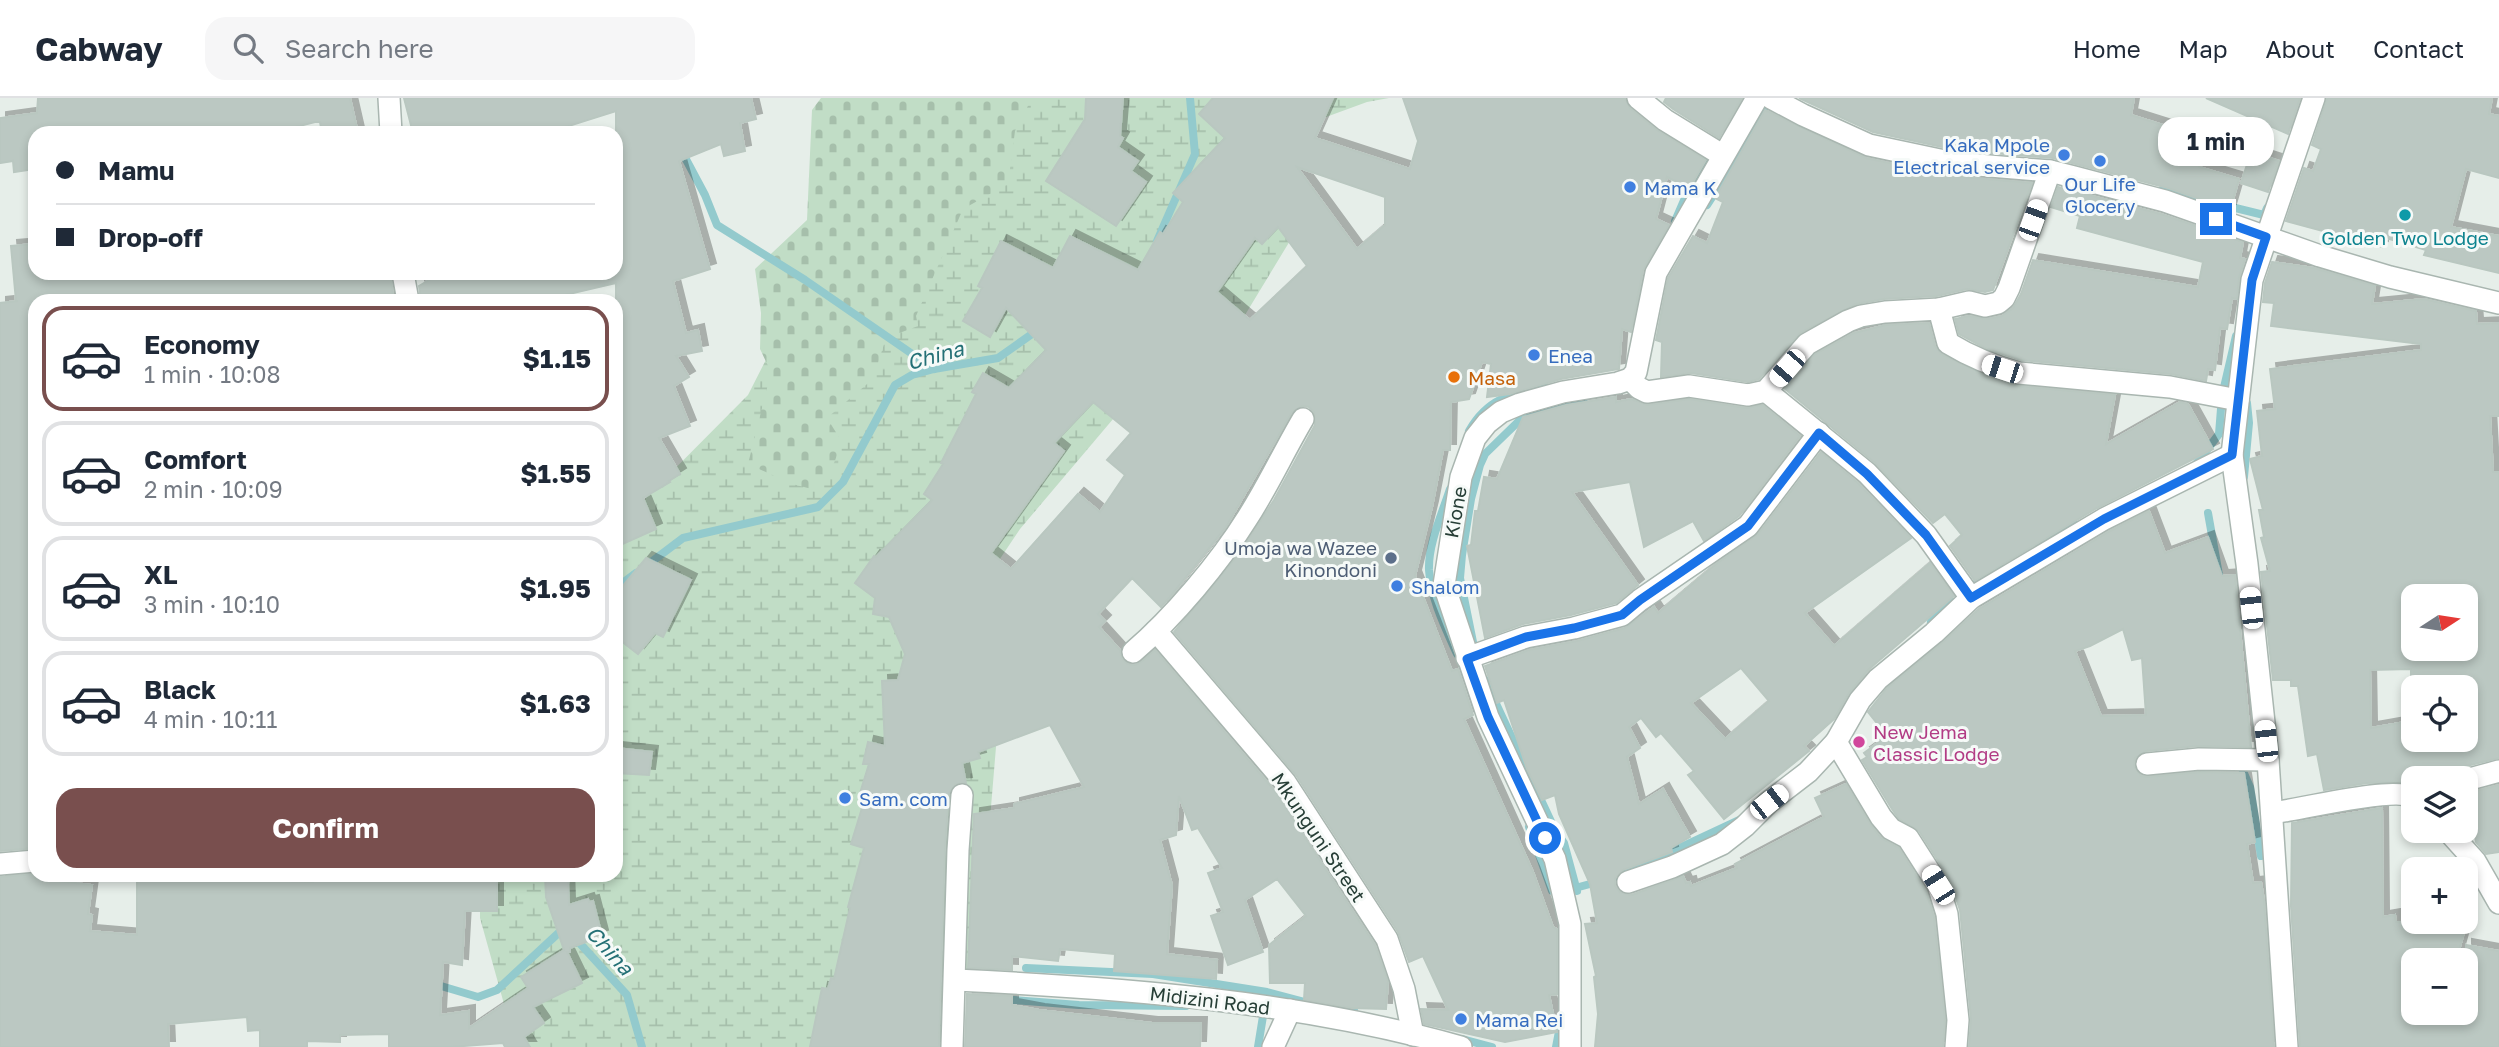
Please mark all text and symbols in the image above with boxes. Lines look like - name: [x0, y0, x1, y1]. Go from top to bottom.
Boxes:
- search box: [205, 17, 695, 80]
- text: Cabway: [35, 29, 163, 68]
- icon: search: [229, 29, 267, 67]
- text: Search here: [285, 33, 434, 64]
- text: Home: [2073, 34, 2141, 63]
- text: Map: [2179, 34, 2228, 63]
- text: About: [2266, 34, 2335, 63]
- text: Contact: [2373, 34, 2464, 63]
- callout: 1 min: [2158, 117, 2274, 166]
- text: 1 min: [2187, 127, 2245, 155]
- place label: Kaka Mpole Electrical service: [1893, 133, 2050, 178]
- marker: Kaka Mpole Electrical service: [2056, 147, 2072, 163]
- marker: Our Life Glocery: [2092, 153, 2108, 169]
- text: Mamu: [98, 155, 174, 186]
- place label: Our Life Glocery: [2064, 172, 2136, 217]
- place label: Mama K: [1644, 176, 1717, 199]
- marker: Mama K: [1622, 179, 1638, 195]
- car: [2016, 197, 2051, 243]
- route end: [2200, 203, 2232, 235]
- marker: Golden Two Lodge: [2397, 207, 2413, 223]
- text: Drop-off: [98, 222, 203, 253]
- place label: Golden Two Lodge: [2321, 226, 2489, 249]
- icon: car: [60, 327, 123, 390]
- text: Economy: [144, 329, 260, 360]
- water label: China: [904, 335, 967, 375]
- text: $1.15: [523, 343, 591, 374]
- place label: Enea: [1548, 344, 1593, 367]
- car: [1766, 345, 1809, 391]
- marker: Enea: [1526, 347, 1542, 363]
- car: [1979, 353, 2026, 385]
- text: 1 min · 10:08: [144, 360, 281, 388]
- place label: Masa: [1468, 366, 1516, 389]
- marker: Masa: [1446, 369, 1462, 385]
- icon: car: [60, 442, 123, 505]
- text: Comfort: [144, 444, 247, 475]
- text: $1.55: [520, 458, 591, 489]
- text: 2 min · 10:09: [144, 475, 283, 503]
- street label: Kione: [1439, 484, 1471, 540]
- place label: Umoja wa Wazee Kinondoni: [1224, 536, 1377, 581]
- marker: Umoja wa Wazee Kinondoni: [1383, 550, 1399, 566]
- icon: car: [60, 557, 123, 620]
- text: XL: [144, 559, 178, 590]
- text: $1.95: [519, 573, 591, 604]
- place label: Shalom: [1411, 575, 1480, 598]
- marker: Shalom: [1389, 578, 1405, 594]
- north arrow: [2401, 584, 2478, 662]
- map controls: [2401, 584, 2478, 1025]
- car: [2239, 586, 2264, 630]
- text: 3 min · 10:10: [144, 590, 280, 618]
- icon: car: [60, 672, 123, 735]
- text: Black: [144, 674, 216, 705]
- button: locate: [2401, 675, 2478, 752]
- text: $1.63: [519, 688, 591, 719]
- text: 4 min · 10:11: [144, 705, 277, 733]
- car: [2254, 719, 2279, 763]
- place label: New Jema Classic Lodge: [1873, 720, 2000, 765]
- marker: New Jema Classic Lodge: [1851, 734, 1867, 750]
- button: layers: [2401, 766, 2478, 843]
- street label: Mkunguni Street: [1267, 768, 1371, 906]
- car: [1746, 781, 1793, 823]
- place label: Sam. com: [859, 787, 948, 810]
- button: Confirm: [56, 788, 595, 868]
- marker: Sam. com: [837, 790, 853, 806]
- route start: [1529, 822, 1561, 854]
- button: +: [2401, 857, 2478, 934]
- car: [1918, 862, 1959, 908]
- water label: China: [581, 920, 640, 981]
- button: −: [2401, 948, 2478, 1025]
- street label: Midizini Road: [1149, 981, 1271, 1019]
- place label: Mama Rei: [1475, 1008, 1563, 1031]
- marker: Mama Rei: [1453, 1011, 1469, 1027]

